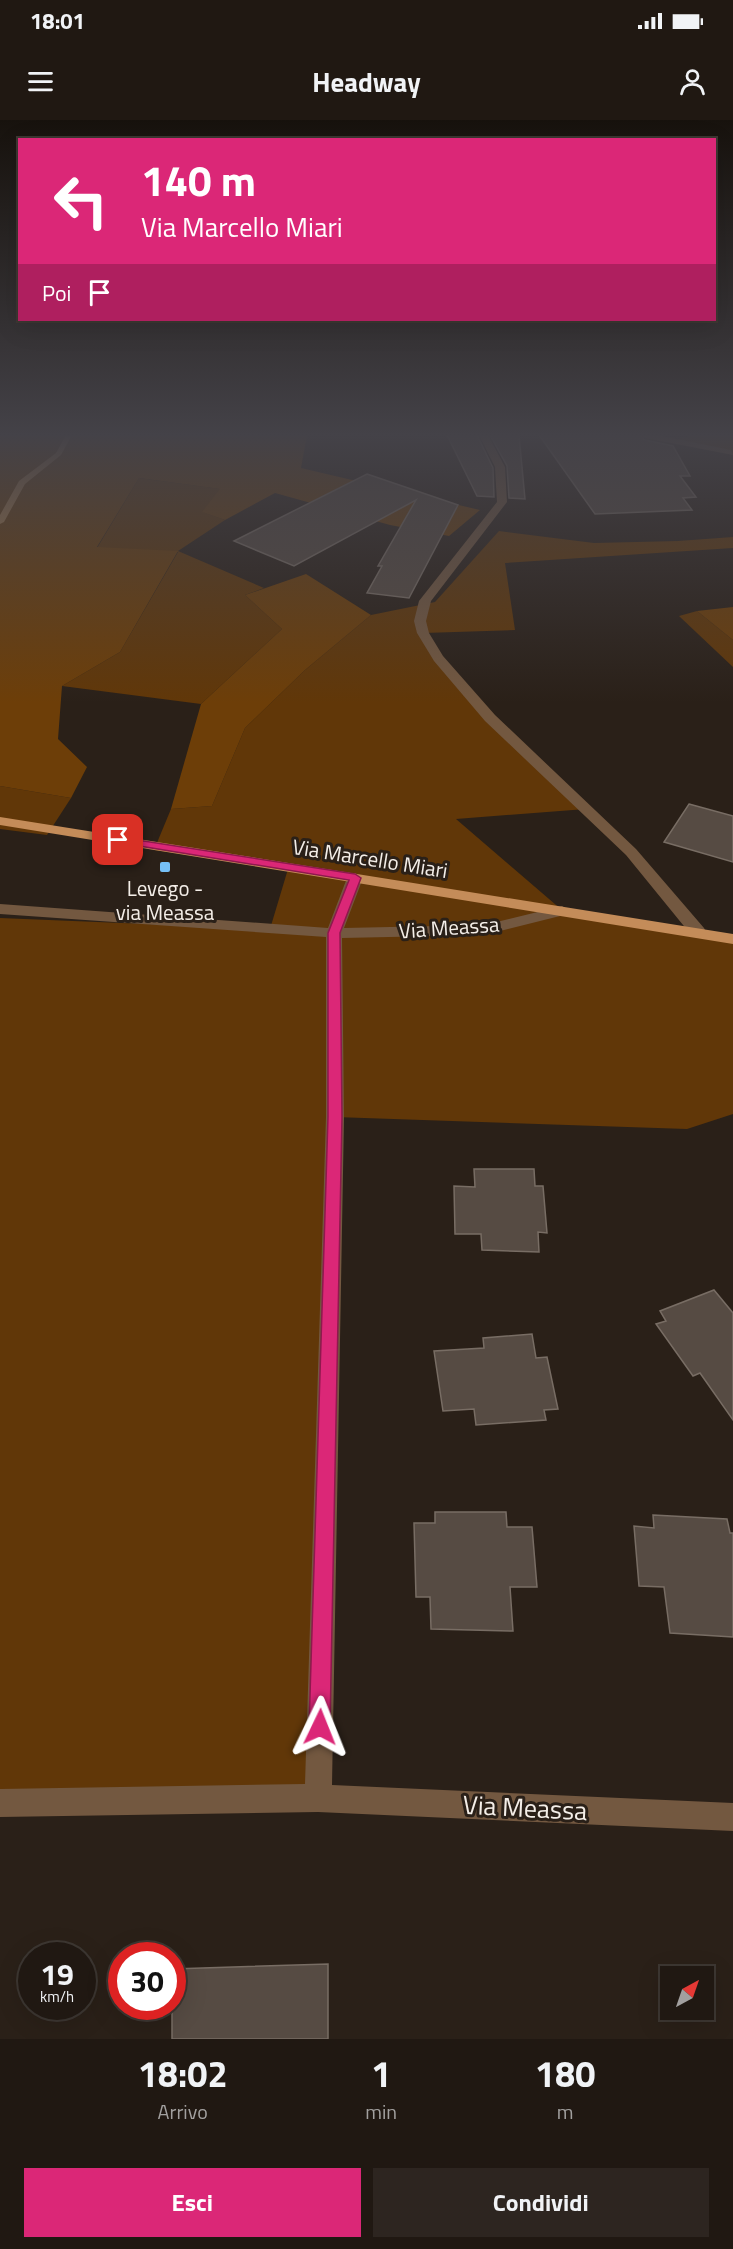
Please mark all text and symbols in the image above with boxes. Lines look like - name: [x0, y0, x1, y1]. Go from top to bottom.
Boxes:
- text: 18:01: [30, 4, 85, 38]
- text: Headway: [312, 61, 421, 102]
- icon: menu: [24, 65, 57, 98]
- icon: person: [676, 65, 709, 98]
- text: 140 m: [141, 148, 256, 212]
- icon: left: [42, 162, 120, 240]
- text: Via Marcello Miari: [141, 206, 343, 247]
- text: Poi: [42, 276, 71, 310]
- icon: arrive: [83, 276, 116, 309]
- pin: [92, 814, 143, 865]
- icon: arrive: [101, 823, 134, 856]
- street label: Via Marcello Miari: [290, 830, 450, 886]
- marker: Levego - via Meassa: [158, 860, 172, 874]
- place label: Levego - via Meassa: [116, 872, 215, 928]
- street label: Via Meassa: [398, 907, 501, 946]
- position arrow: [288, 1695, 352, 1759]
- street label: Via Meassa: [462, 1785, 588, 1830]
- speed limit sign: 30: [108, 1942, 186, 2020]
- text: 19: [40, 1951, 74, 1997]
- north arrow: [660, 1966, 714, 2020]
- map controls: [660, 1966, 714, 2020]
- text: km/h: [40, 1985, 74, 2008]
- text: 18:02: [138, 2046, 228, 2101]
- text: 1: [371, 2046, 391, 2101]
- text: 180: [535, 2046, 595, 2101]
- text: Arrivo: [158, 2096, 208, 2127]
- text: min: [365, 2096, 397, 2127]
- text: m: [557, 2096, 573, 2127]
- button: Esci: [24, 2168, 361, 2237]
- button: Condividi: [373, 2168, 709, 2237]

